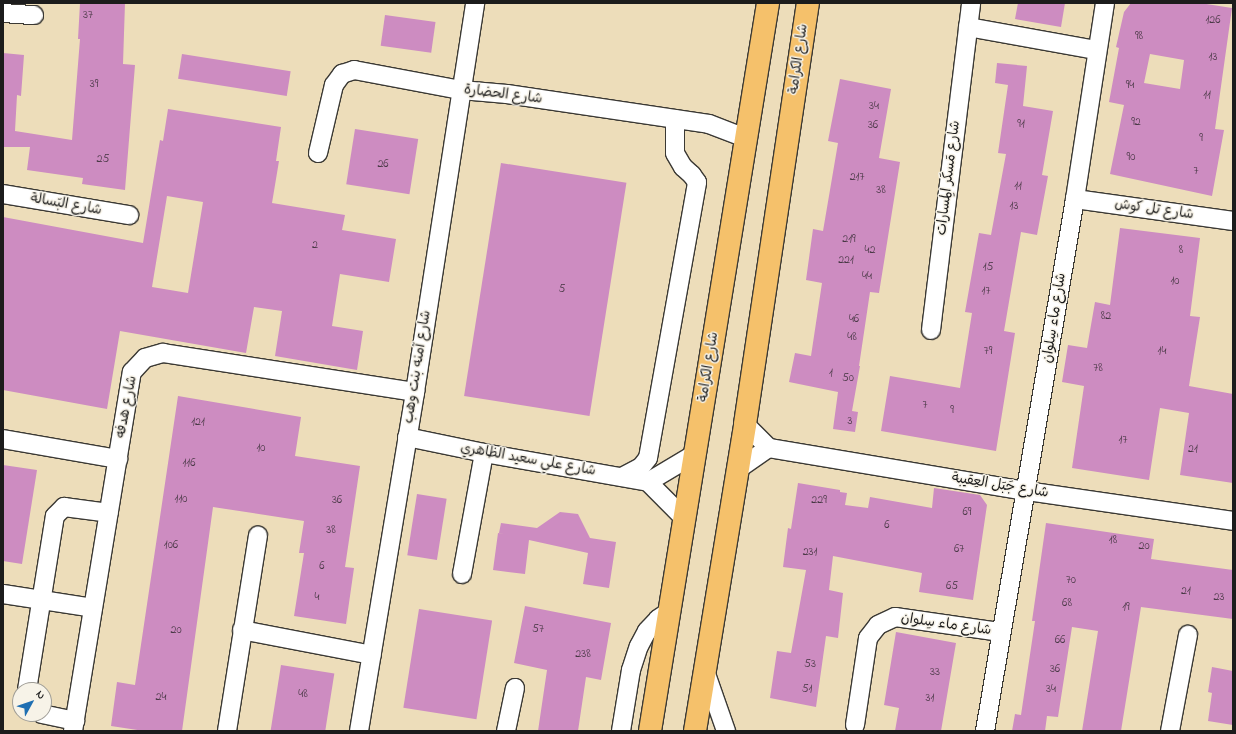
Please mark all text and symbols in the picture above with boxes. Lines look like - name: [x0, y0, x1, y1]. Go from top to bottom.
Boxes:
- house number: 37: [83, 9, 93, 23]
- house number: 126: [1205, 14, 1221, 28]
- street label: شارع الكرامة: [786, 23, 812, 95]
- house number: 98: [1135, 30, 1143, 44]
- house number: 13: [1209, 51, 1217, 65]
- house number: 39: [90, 78, 98, 92]
- house number: 94: [1126, 79, 1134, 93]
- street label: شارع الحضارة: [463, 82, 543, 108]
- house number: 11: [1203, 89, 1211, 103]
- house number: 34: [869, 100, 879, 114]
- house number: 92: [1131, 116, 1141, 130]
- house number: 91: [1017, 118, 1025, 132]
- house number: 36: [868, 119, 878, 133]
- street label: شارع مَسكَر المِسارات: [934, 120, 964, 236]
- house number: 9: [1199, 132, 1203, 146]
- house number: 90: [1127, 151, 1135, 165]
- house number: 25: [97, 153, 109, 167]
- house number: 26: [377, 158, 389, 172]
- house number: 7: [1194, 165, 1198, 179]
- house number: 217: [850, 171, 864, 185]
- house number: 11: [1014, 180, 1022, 194]
- house number: 38: [876, 184, 886, 198]
- street label: شارع البَسالة: [29, 190, 103, 220]
- street label: شارع تل كوش: [1113, 196, 1195, 224]
- house number: 13: [1010, 200, 1018, 214]
- house number: 219: [842, 233, 856, 247]
- house number: 2: [312, 239, 318, 253]
- house number: 42: [865, 244, 875, 258]
- house number: 8: [1179, 244, 1183, 258]
- house number: 221: [838, 254, 854, 268]
- house number: 15: [983, 261, 993, 275]
- house number: 44: [862, 270, 872, 284]
- street label: شارع ماء سِلوان: [1040, 272, 1070, 364]
- house number: 10: [1171, 275, 1179, 289]
- house number: 5: [559, 283, 565, 297]
- house number: 17: [982, 285, 990, 299]
- street label: شارع آمنه بنت وهب: [401, 309, 435, 425]
- house number: 82: [1101, 310, 1111, 324]
- house number: 46: [849, 313, 859, 327]
- street label: شارع الكرامة: [695, 331, 723, 403]
- house number: 48: [847, 331, 857, 345]
- house number: 79: [984, 345, 992, 359]
- house number: 14: [1158, 345, 1166, 359]
- house number: 78: [1093, 362, 1103, 376]
- house number: 1: [829, 367, 833, 381]
- house number: 50: [842, 372, 854, 386]
- street label: شارع هدفه: [113, 374, 141, 440]
- house number: 7: [923, 399, 927, 413]
- house number: 9: [950, 404, 954, 418]
- house number: 3: [848, 415, 852, 429]
- house number: 121: [191, 416, 205, 430]
- house number: 17: [1119, 434, 1127, 448]
- street label: شارع علي سعيد الظاهري: [459, 440, 597, 480]
- house number: 10: [257, 442, 265, 456]
- house number: 21: [1188, 443, 1198, 457]
- house number: 116: [183, 457, 195, 471]
- street label: شارع جَبَل العِقيبة: [950, 470, 1050, 502]
- house number: 110: [175, 493, 187, 507]
- house number: 36: [332, 494, 342, 508]
- house number: 229: [811, 494, 827, 508]
- house number: 69: [963, 506, 971, 520]
- house number: 6: [884, 519, 890, 533]
- house number: 38: [326, 524, 336, 538]
- house number: 18: [1109, 534, 1117, 548]
- house number: 106: [164, 539, 178, 553]
- house number: 20: [1138, 540, 1150, 554]
- house number: 67: [954, 543, 964, 557]
- house number: 231: [803, 546, 817, 560]
- house number: 6: [319, 560, 325, 574]
- house number: 70: [1066, 574, 1076, 588]
- house number: 65: [946, 580, 958, 594]
- house number: 21: [1181, 585, 1191, 599]
- house number: 4: [315, 591, 319, 605]
- house number: 23: [1214, 591, 1224, 605]
- house number: 68: [1062, 597, 1072, 611]
- house number: 19: [1122, 601, 1130, 615]
- street label: شارع ماء سِلوان: [900, 610, 992, 640]
- house number: 57: [532, 623, 544, 637]
- house number: 20: [170, 624, 182, 638]
- house number: 66: [1055, 634, 1065, 648]
- house number: 238: [575, 648, 591, 662]
- house number: 53: [804, 658, 816, 672]
- house number: 36: [1050, 663, 1060, 677]
- house number: 33: [930, 666, 940, 680]
- north arrow: [12, 682, 52, 722]
- house number: 51: [802, 683, 812, 697]
- house number: 34: [1046, 683, 1056, 697]
- text: N: [32, 687, 49, 703]
- house number: 48: [298, 688, 308, 702]
- house number: 24: [156, 691, 166, 705]
- house number: 31: [926, 692, 934, 706]

